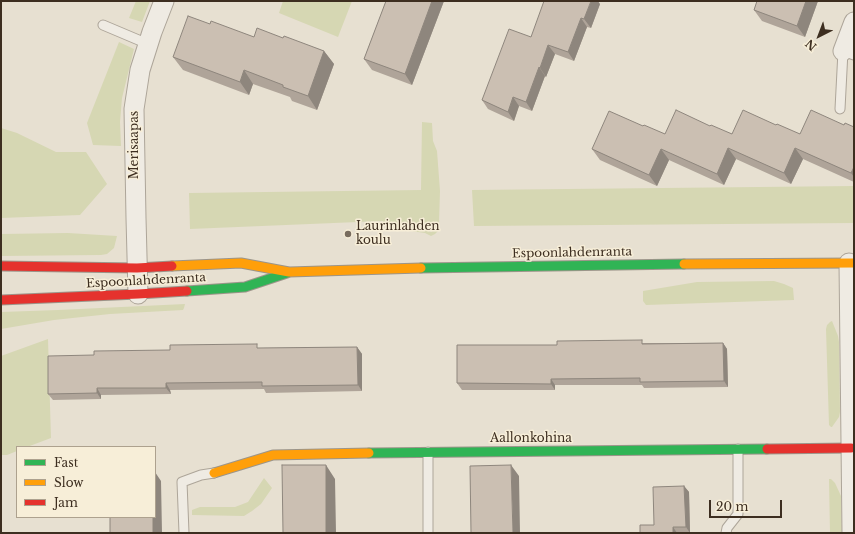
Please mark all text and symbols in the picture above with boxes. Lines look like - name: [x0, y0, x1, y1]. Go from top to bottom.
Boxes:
- north arrow: [799, 16, 839, 56]
- text: N: [802, 36, 819, 54]
- street label: Merisaapas: [128, 111, 142, 179]
- place label: Laurinlahden koulu: [356, 220, 440, 248]
- marker: Laurinlahden koulu: [343, 229, 353, 239]
- street label: Espoonlahdenranta: [512, 245, 632, 261]
- street label: Espoonlahdenranta: [86, 271, 206, 291]
- street label: Aallonkohina: [490, 432, 572, 446]
- legend: [16, 446, 156, 518]
- text: Fast: [54, 455, 78, 470]
- text: Slow: [54, 475, 83, 490]
- scale bar: [711, 492, 784, 518]
- text: Jam: [54, 495, 78, 510]
- text: 20 m: [716, 499, 748, 514]

